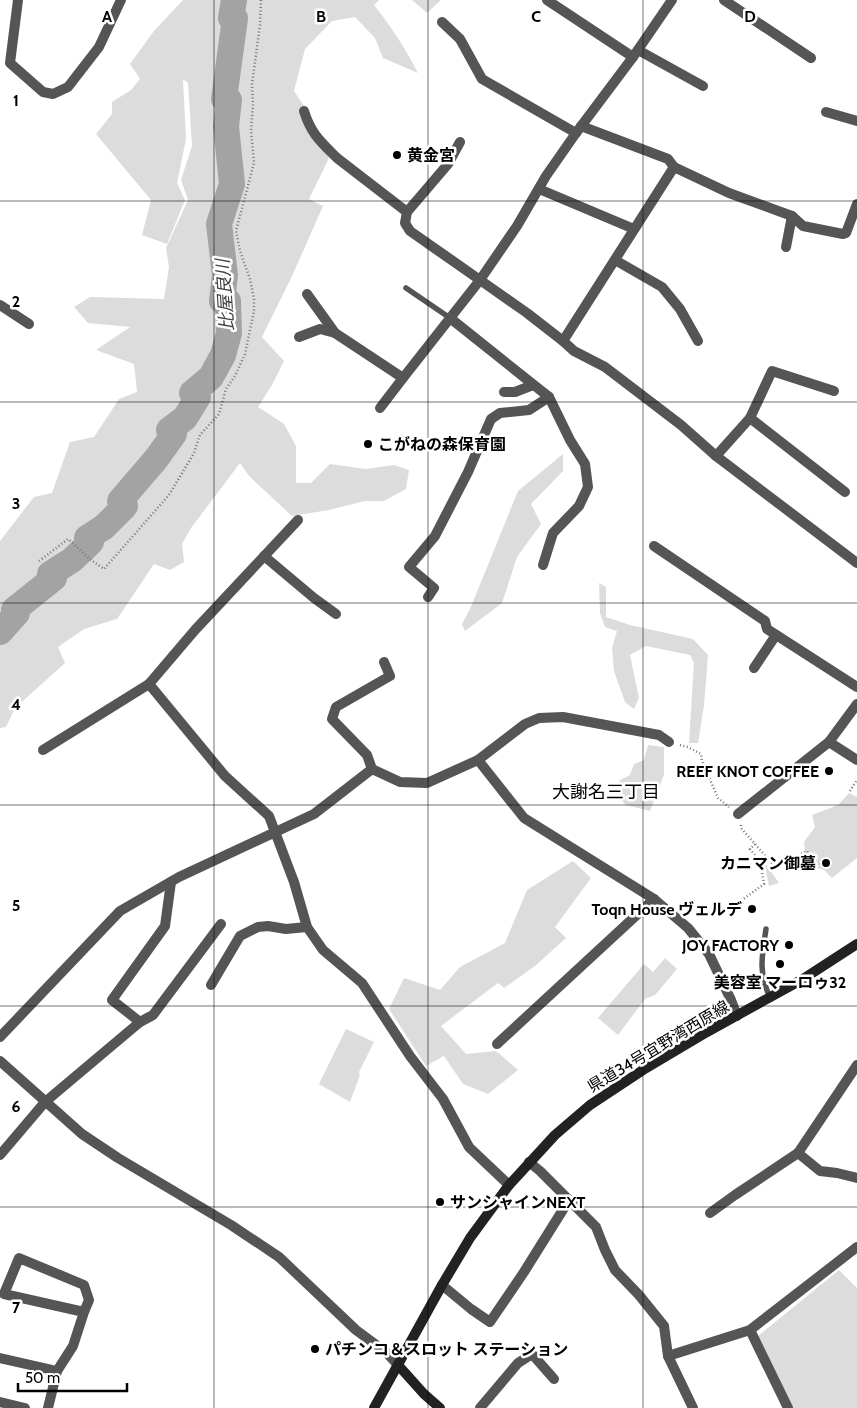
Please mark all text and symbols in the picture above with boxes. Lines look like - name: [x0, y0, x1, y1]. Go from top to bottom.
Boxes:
- text: A: [102, 7, 112, 26]
- text: B: [316, 7, 326, 26]
- text: C: [531, 7, 541, 26]
- text: D: [744, 7, 756, 26]
- text: 1: [13, 91, 19, 110]
- place label: 黄金宮: [407, 146, 455, 165]
- marker: 黄金宮: [391, 149, 403, 161]
- water label: 比屋良川: [211, 256, 238, 332]
- text: 2: [12, 292, 20, 311]
- place label: こがねの森保育園: [378, 435, 506, 454]
- marker: こがねの森保育園: [362, 438, 374, 450]
- text: 3: [12, 494, 20, 513]
- text: 4: [11, 695, 21, 714]
- place label: REEF KNOT COFFEE: [676, 762, 819, 781]
- marker: REEF KNOT COFFEE: [823, 765, 835, 777]
- district label: 大謝名三丁目: [552, 781, 660, 803]
- place label: カニマン御墓: [720, 854, 816, 873]
- marker: カニマン御墓: [820, 857, 832, 869]
- text: 5: [12, 896, 20, 915]
- place label: Toqn House ヴェルデ: [592, 900, 742, 919]
- marker: Toqn House ヴェルデ: [746, 903, 758, 915]
- place label: JOY FACTORY: [681, 936, 779, 955]
- marker: JOY FACTORY: [783, 939, 795, 951]
- marker: 美容室 マーロゥ32: [774, 958, 786, 970]
- place label: 美容室 マーロゥ32: [714, 973, 846, 992]
- street label: 県道34号宜野湾西原線: [584, 997, 733, 1096]
- text: 6: [12, 1097, 21, 1116]
- place label: サンシャインNEXT: [450, 1193, 585, 1212]
- marker: サンシャインNEXT: [434, 1196, 446, 1208]
- text: 7: [12, 1298, 21, 1317]
- place label: パチンコ＆スロット ステーション: [325, 1340, 568, 1359]
- marker: パチンコ＆スロット ステーション: [309, 1343, 321, 1355]
- scale bar: [18, 1360, 126, 1392]
- text: 50 m: [25, 1369, 60, 1387]

